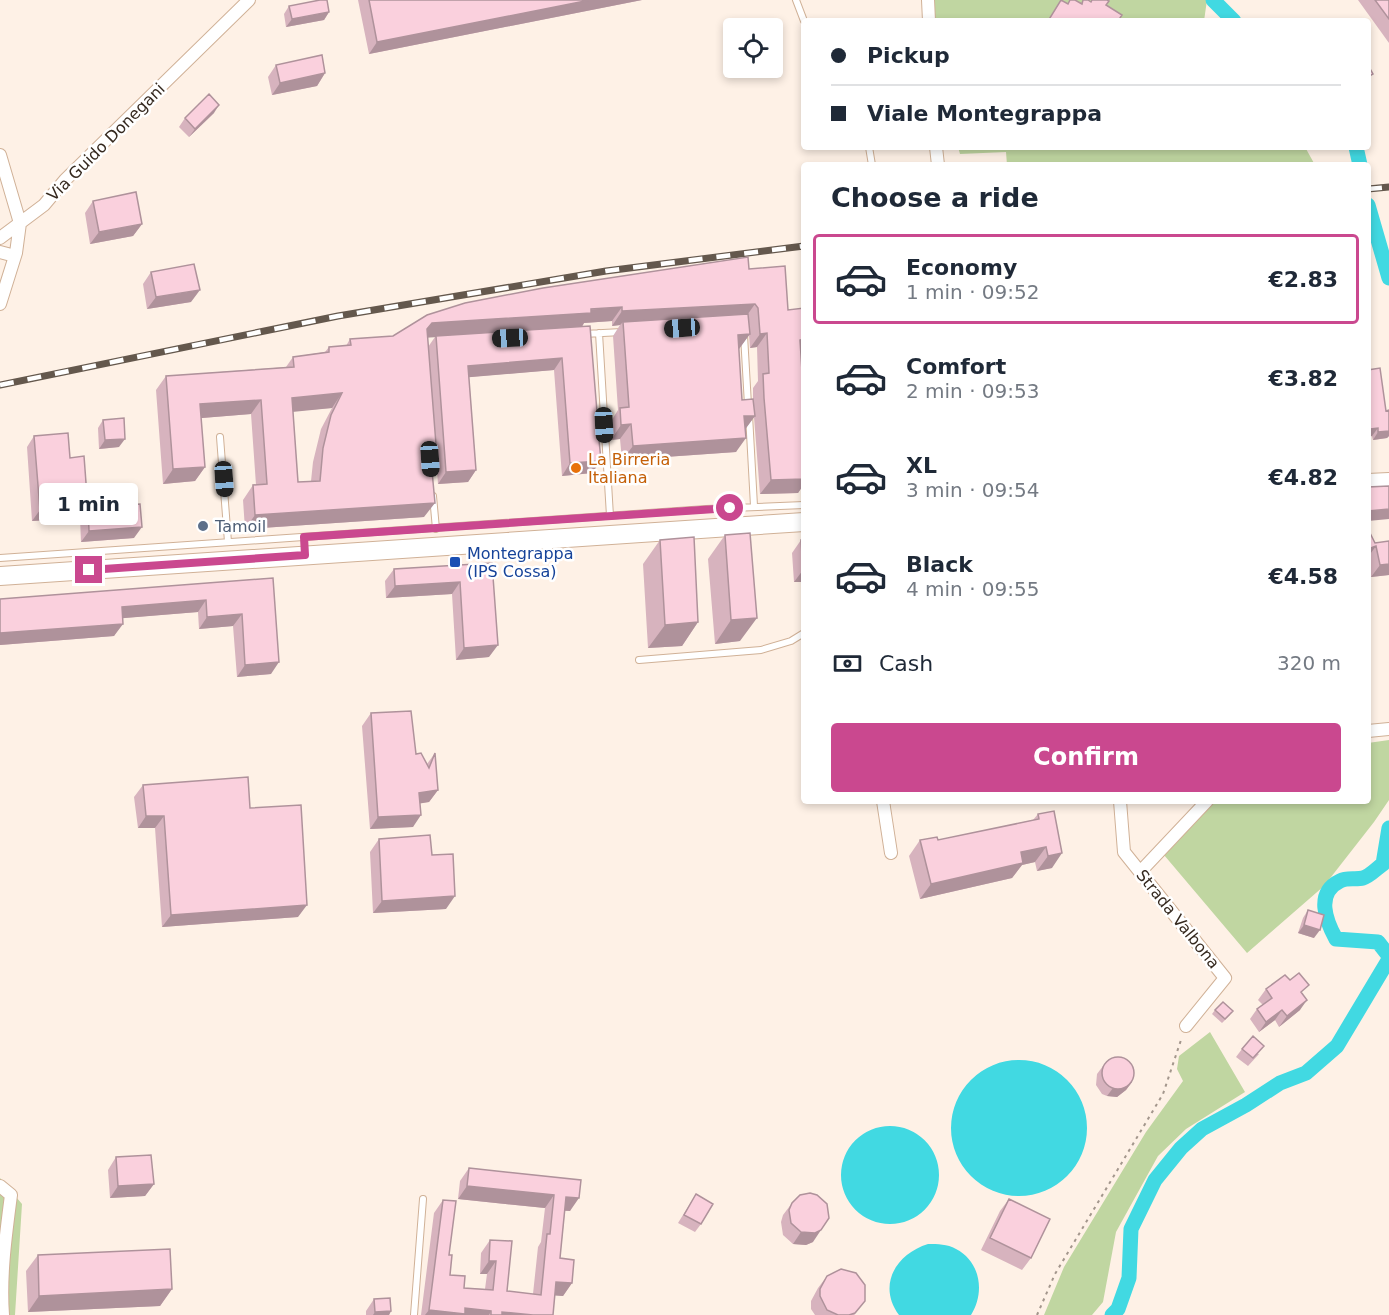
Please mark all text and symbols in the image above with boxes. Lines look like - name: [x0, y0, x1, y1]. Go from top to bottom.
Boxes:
- map controls: [723, 18, 783, 78]
- button: locate: [723, 18, 783, 78]
- text: Pickup: [867, 43, 950, 68]
- street label: Via Guido Donegani: [43, 79, 169, 205]
- text: Viale Montegrappa: [867, 101, 1102, 126]
- text: Choose a ride: [831, 182, 1039, 213]
- icon: car: [834, 252, 888, 306]
- text: Economy: [906, 255, 1017, 280]
- text: €2.83: [1268, 267, 1338, 292]
- text: 1 min · 09:52: [906, 280, 1040, 304]
- car: [663, 318, 701, 338]
- car: [492, 328, 528, 348]
- icon: car: [834, 351, 888, 405]
- text: Comfort: [906, 354, 1006, 379]
- text: €3.82: [1268, 366, 1338, 391]
- text: 2 min · 09:53: [906, 379, 1040, 403]
- car: [594, 407, 614, 443]
- car: [420, 440, 440, 478]
- place label: La Birreria Italiana: [588, 450, 670, 487]
- icon: car: [834, 450, 888, 504]
- text: XL: [906, 453, 937, 478]
- car: [214, 460, 234, 498]
- marker: La Birreria Italiana: [569, 461, 583, 475]
- text: €4.82: [1268, 465, 1338, 490]
- text: 3 min · 09:54: [906, 478, 1040, 502]
- callout: 1 min: [40, 483, 138, 525]
- text: 1 min: [57, 492, 120, 516]
- route start: [716, 494, 743, 521]
- place label: Tamoil: [214, 517, 266, 536]
- marker: Tamoil: [196, 519, 210, 533]
- place label: Montegrappa (IPS Cossa): [467, 544, 574, 581]
- icon: car: [834, 549, 888, 603]
- text: Black: [906, 552, 973, 577]
- marker: Montegrappa (IPS Cossa): [448, 555, 462, 569]
- route end: [75, 556, 102, 583]
- text: €4.58: [1268, 564, 1338, 589]
- text: 4 min · 09:55: [906, 577, 1040, 601]
- icon: cash: [831, 647, 864, 680]
- text: Cash: [879, 651, 933, 676]
- text: 320 m: [1277, 651, 1341, 675]
- button: Confirm: [831, 723, 1341, 792]
- street label: Strada Valbona: [1132, 866, 1224, 972]

